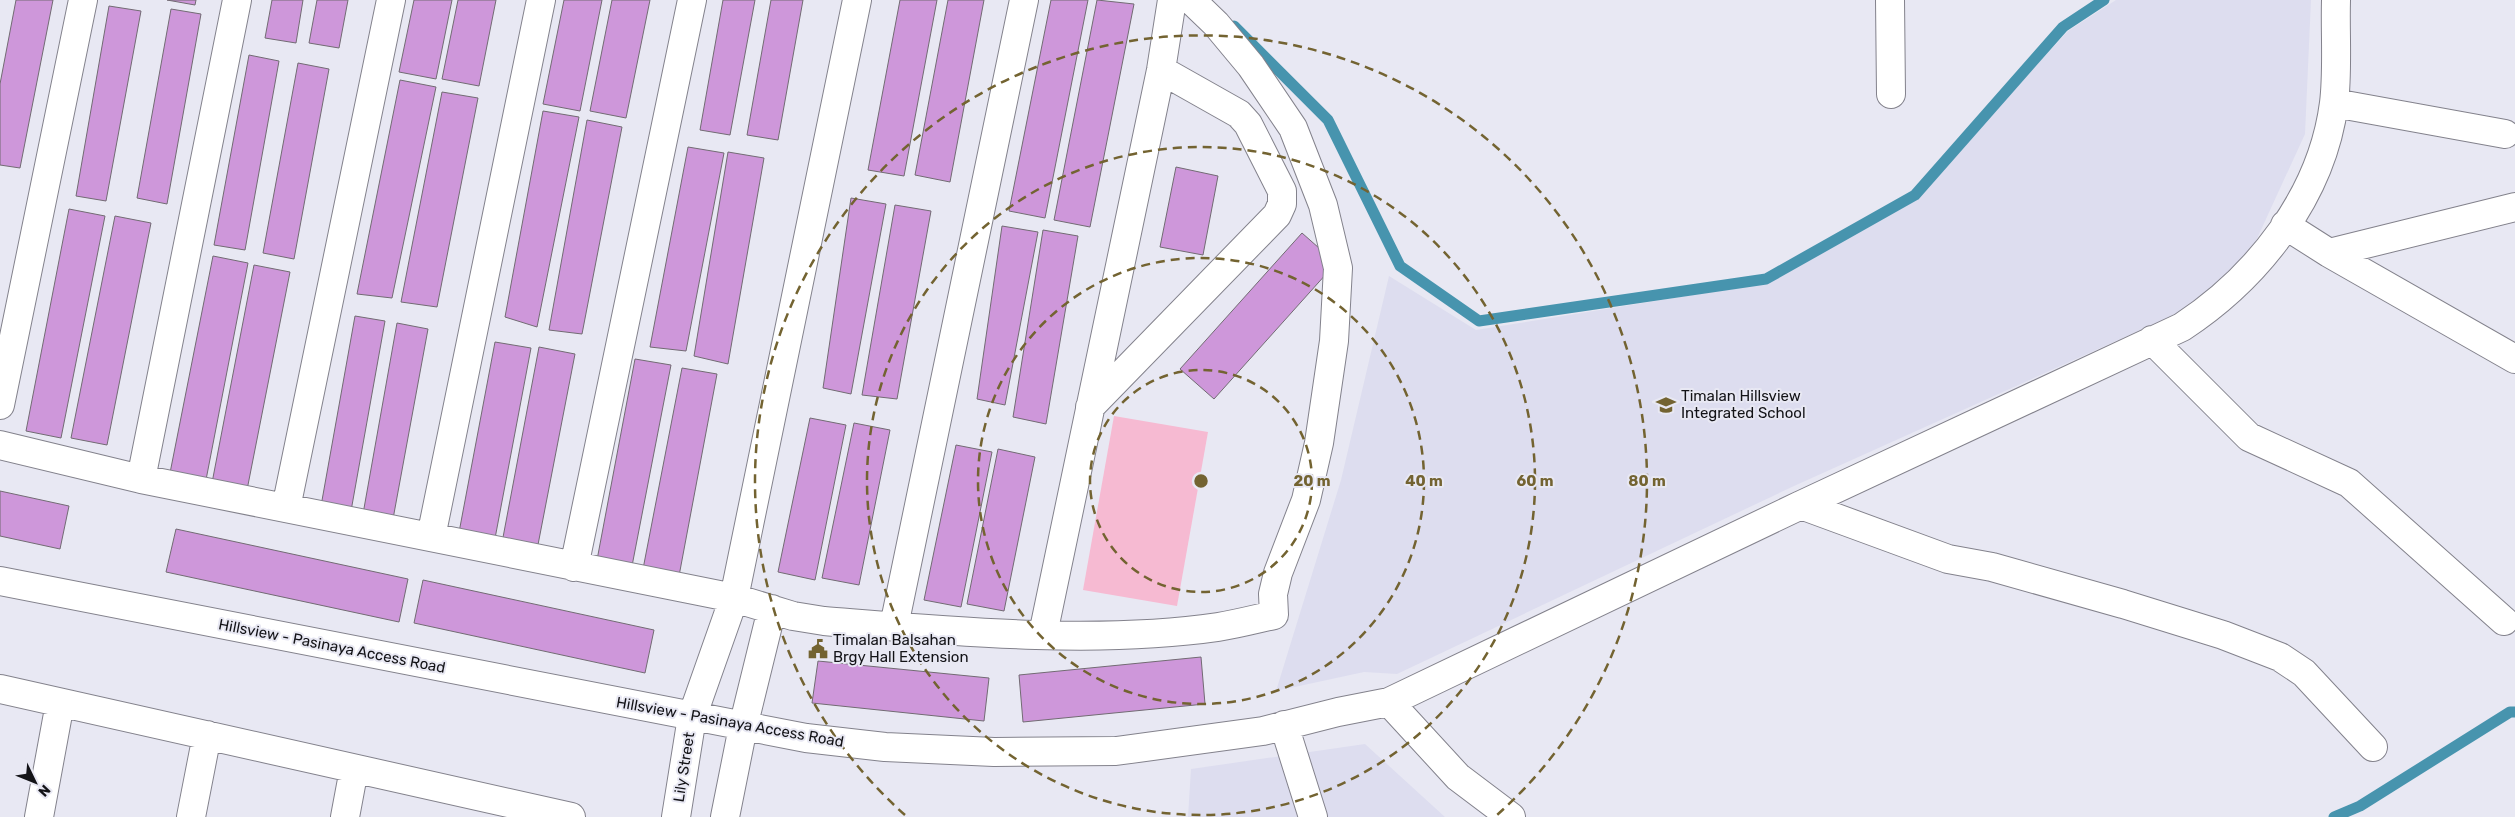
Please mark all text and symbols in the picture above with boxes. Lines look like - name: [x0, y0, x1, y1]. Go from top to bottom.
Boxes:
- place label: Timalan Hillsview Integrated School: [1681, 387, 1806, 422]
- school or university icon: Timalan Hillsview Integrated School: [1655, 394, 1677, 416]
- centre of rings: [1192, 472, 1210, 490]
- text: 20 m: [1294, 472, 1330, 490]
- text: 40 m: [1405, 472, 1443, 490]
- text: 60 m: [1517, 472, 1553, 490]
- text: 80 m: [1628, 472, 1666, 490]
- street label: Hillsview - Pasinaya Access Road: [217, 615, 447, 677]
- place label: Timalan Balsahan Brgy Hall Extension: [833, 631, 969, 666]
- public building icon: Timalan Balsahan Brgy Hall Extension: [807, 638, 829, 660]
- street label: Hillsview - Pasinaya Access Road: [615, 693, 845, 751]
- street label: Lily Street: [670, 731, 698, 803]
- north arrow: [10, 757, 60, 807]
- text: N: [34, 781, 54, 800]

